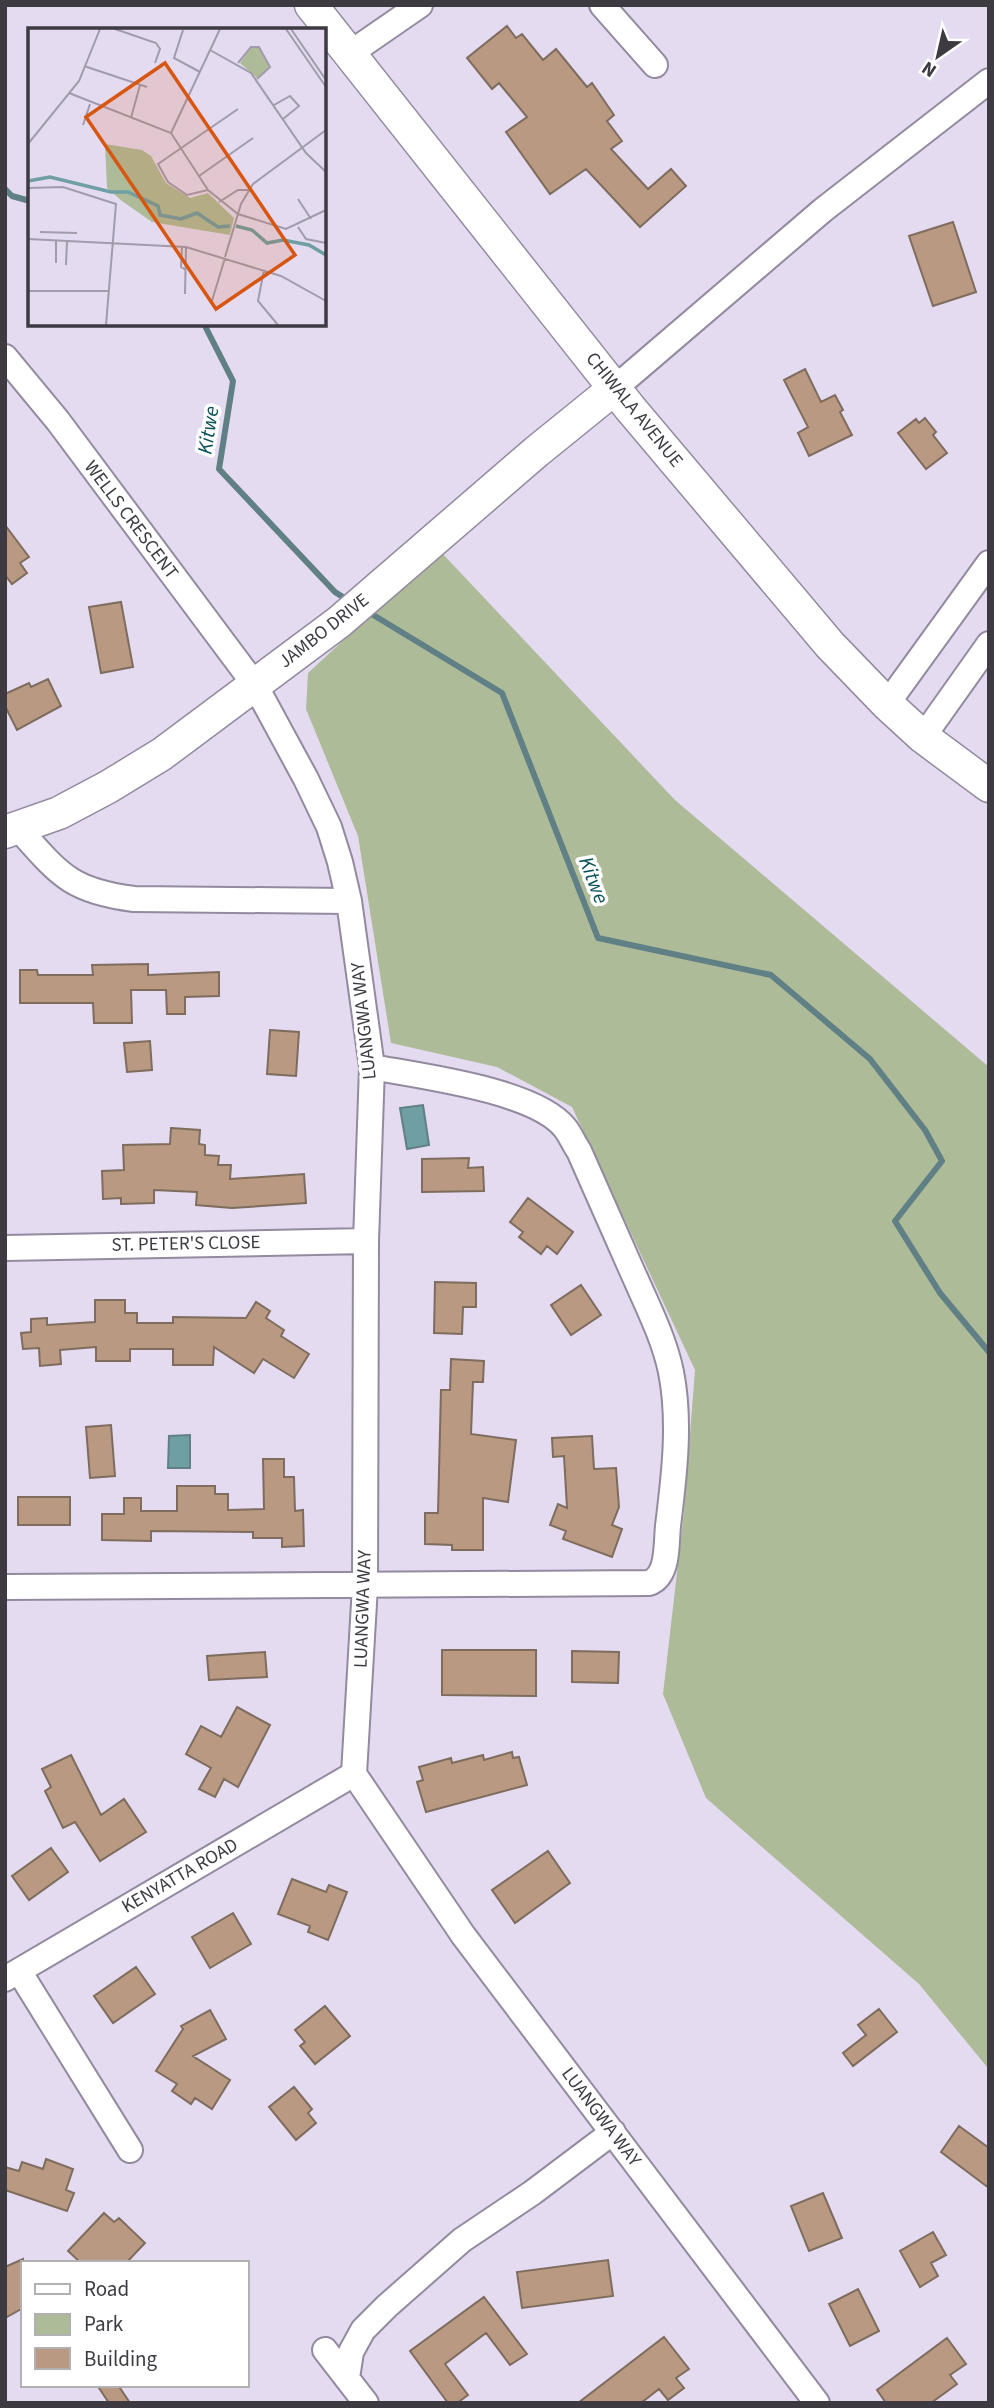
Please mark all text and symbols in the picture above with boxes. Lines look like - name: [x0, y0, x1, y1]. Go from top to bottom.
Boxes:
- north arrow: [903, 21, 973, 91]
- inset map: [28, 28, 326, 326]
- text: N: [917, 54, 942, 84]
- street label: CHIWALA AVENUE: [579, 347, 689, 473]
- water label: Kitwe: [189, 404, 227, 456]
- street label: WELLS CRESCENT: [77, 455, 185, 585]
- street label: JAMBO DRIVE: [273, 587, 375, 675]
- water label: Kitwe: [571, 852, 617, 908]
- street label: LUANGWA WAY: [344, 960, 384, 1081]
- street label: ST. PETER'S CLOSE: [111, 1229, 261, 1259]
- street label: LUANGWA WAY: [347, 1549, 379, 1668]
- street label: KENYATTA ROAD: [117, 1832, 243, 1920]
- street label: LUANGWA WAY: [555, 2062, 648, 2173]
- legend: [21, 2261, 248, 2387]
- text: Road: [84, 2274, 129, 2304]
- text: Park: [84, 2309, 124, 2339]
- text: Building: [84, 2344, 158, 2374]

